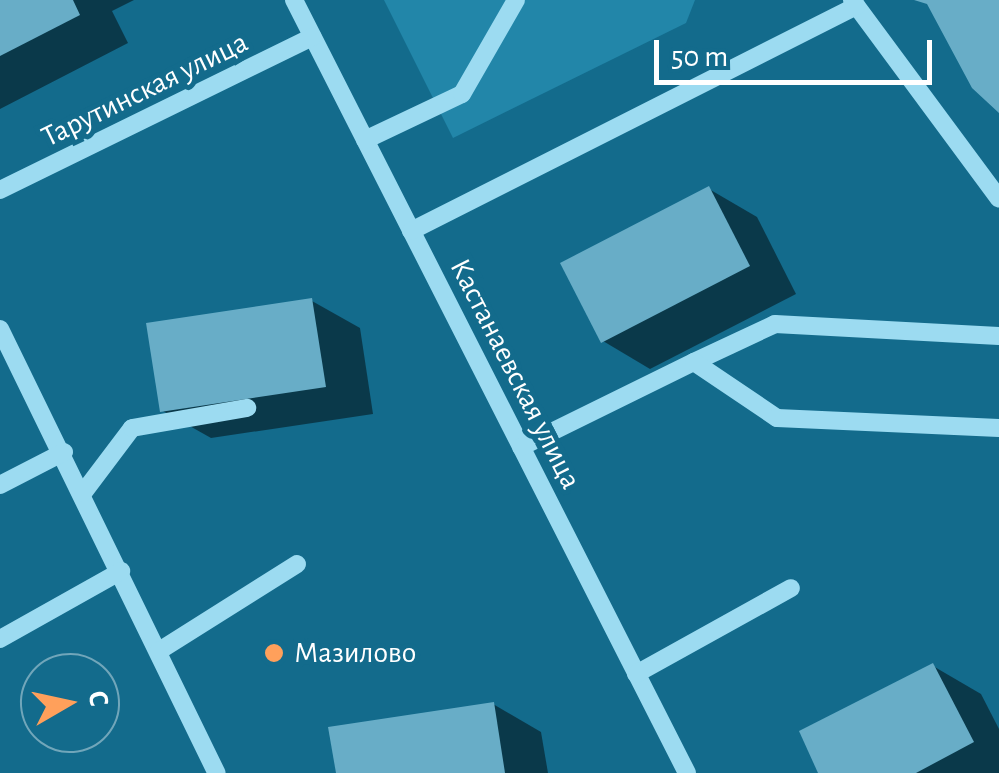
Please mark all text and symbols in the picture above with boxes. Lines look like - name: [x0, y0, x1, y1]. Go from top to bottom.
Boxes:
- scale bar: [659, 20, 936, 82]
- street label: Тарутинская улица: [36, 25, 254, 155]
- text: 50 m: [671, 42, 728, 72]
- street label: Кастанаевская улица: [441, 253, 589, 495]
- place label: Мазилово: [294, 635, 416, 671]
- marker: Мазилово: [263, 642, 285, 664]
- north arrow: [20, 653, 120, 753]
- text: С: [83, 689, 113, 708]

